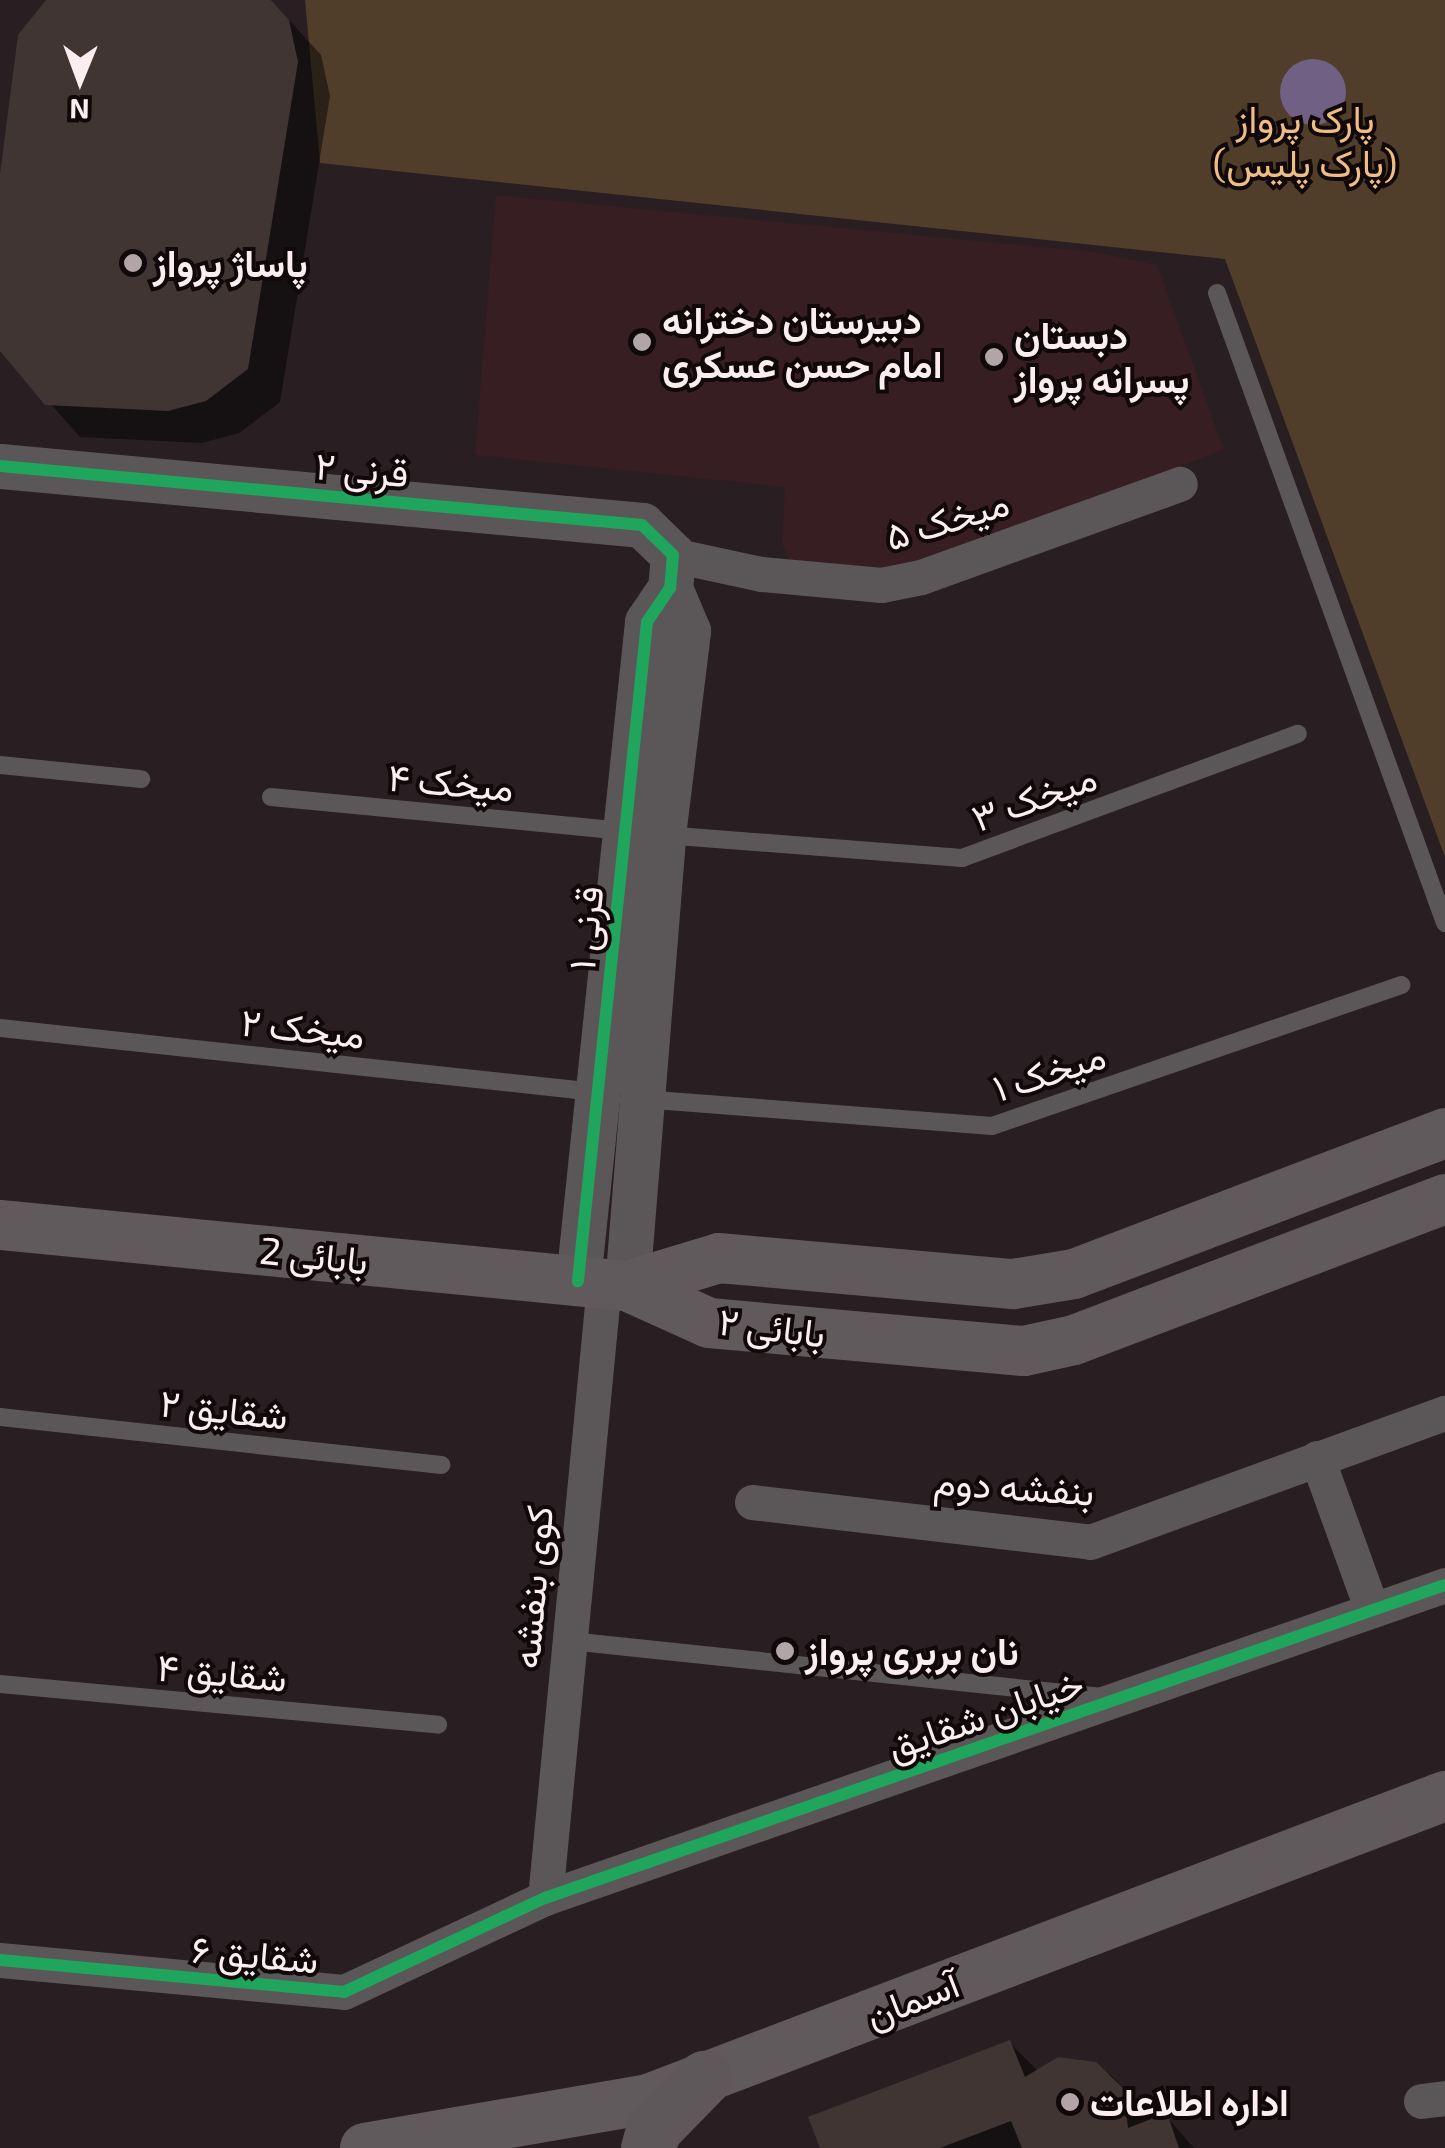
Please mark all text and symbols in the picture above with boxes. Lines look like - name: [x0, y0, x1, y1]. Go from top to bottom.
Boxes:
- north arrow: [30, 30, 130, 130]
- text: N: [69, 93, 90, 127]
- park label: پارک پرواز (پارک پلیس): [1213, 96, 1397, 185]
- place label: پاساژ پرواز: [153, 240, 308, 286]
- marker: پاساژ پرواز: [122, 252, 144, 274]
- place label: دبیرستان دخترانه امام حسن عسکری: [662, 297, 943, 386]
- place label: دبستان پسرانه پرواز: [1014, 312, 1189, 402]
- marker: دبیرستان دخترانه امام حسن عسکری: [631, 331, 653, 353]
- marker: دبستان پسرانه پرواز: [983, 346, 1005, 368]
- street label: قرنی ۲: [314, 442, 410, 496]
- street label: میخک ۵: [880, 479, 1014, 559]
- street label: میخک ۳: [965, 753, 1103, 841]
- street label: میخک ۴: [386, 754, 516, 810]
- street label: قرنی ۱: [558, 884, 612, 972]
- street label: میخک ۲: [239, 999, 367, 1057]
- street label: میخک ۱: [987, 1032, 1111, 1110]
- street label: بابائی 2: [258, 1227, 370, 1283]
- street label: بابائی ۲: [716, 1298, 828, 1356]
- street label: شقایق ۲: [158, 1380, 290, 1438]
- street label: بنفشه دوم: [932, 1458, 1096, 1514]
- street label: کوی بنفشه: [502, 1503, 562, 1671]
- place label: نان بربری پرواز: [805, 1628, 1019, 1674]
- marker: نان بربری پرواز: [774, 1640, 796, 1662]
- street label: شقایق ۴: [155, 1644, 289, 1700]
- street label: خیابان شقایق: [881, 1659, 1089, 1769]
- street label: شقایق ۶: [190, 1926, 320, 1982]
- street label: آسمان: [859, 1960, 965, 2038]
- place label: اداره اطلاعات: [1090, 2079, 1289, 2125]
- marker: اداره اطلاعات: [1059, 2091, 1081, 2113]

